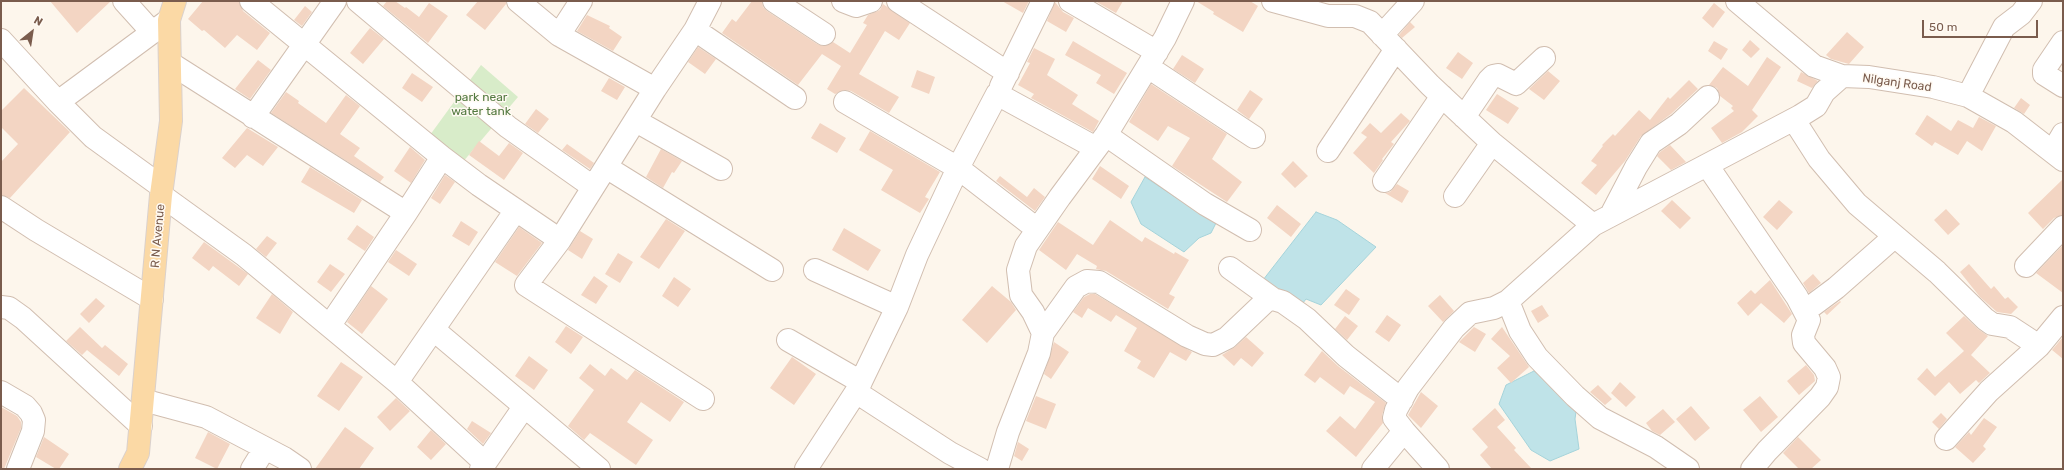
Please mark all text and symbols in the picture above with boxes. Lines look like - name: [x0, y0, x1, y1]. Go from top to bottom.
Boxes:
- north arrow: [12, 12, 52, 52]
- scale bar: [1924, 12, 2040, 38]
- text: N: [32, 14, 45, 29]
- text: 50 m: [1929, 20, 1957, 34]
- street label: Nilganj Road: [1862, 71, 1932, 95]
- park label: park near water tank: [451, 91, 511, 119]
- street label: R N Avenue: [148, 203, 168, 269]

